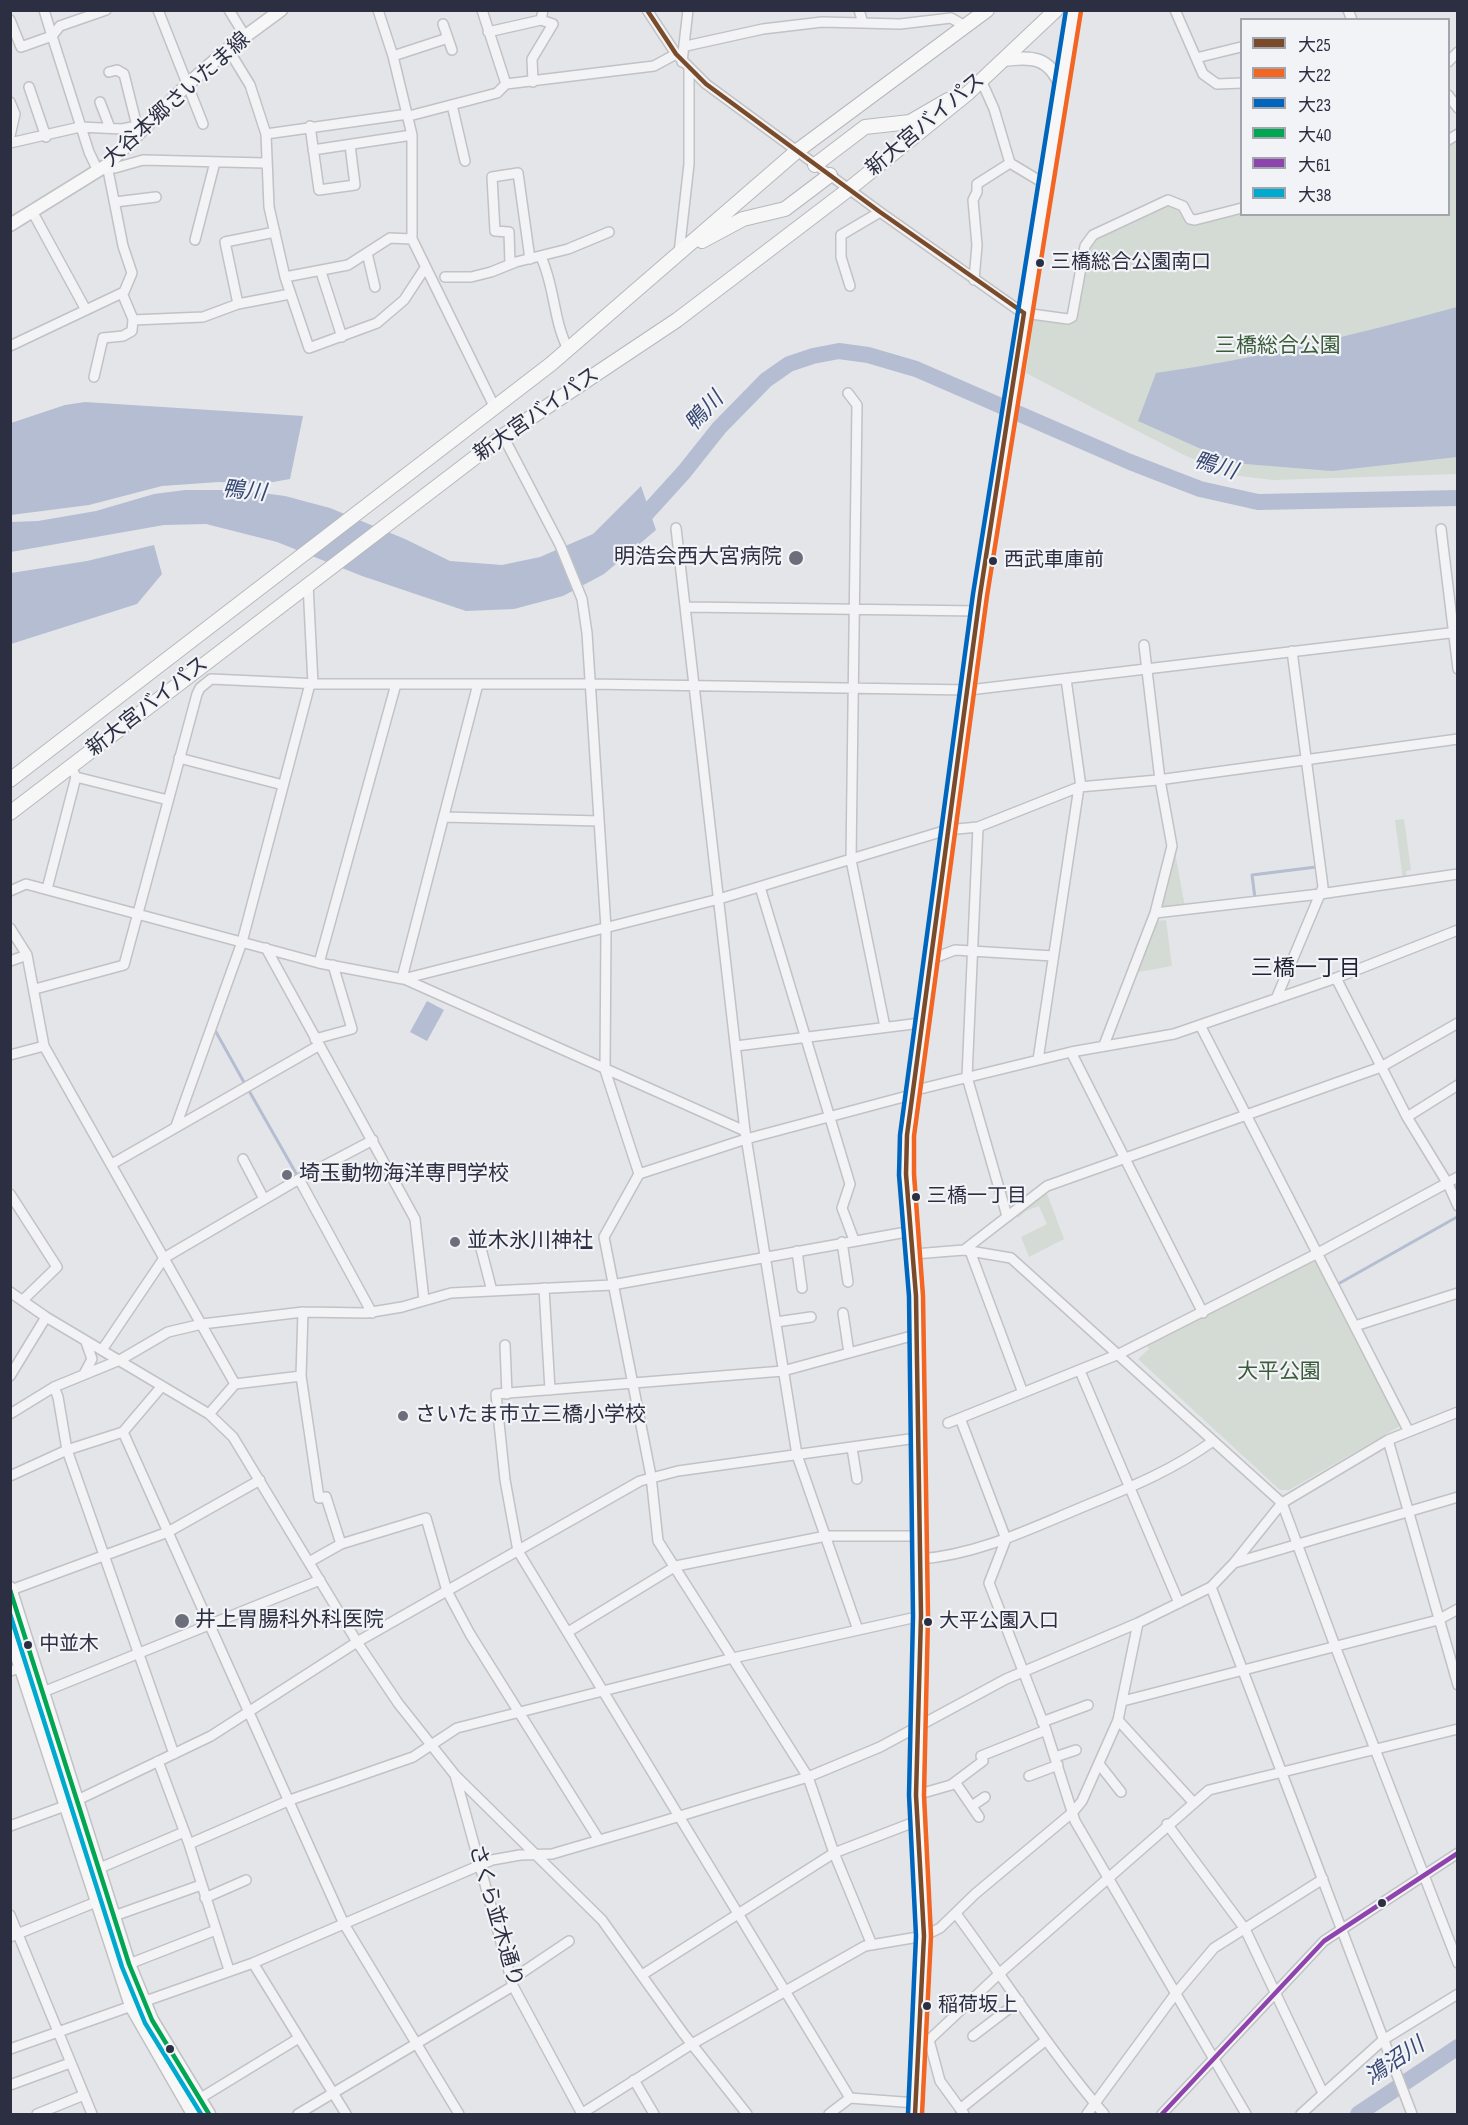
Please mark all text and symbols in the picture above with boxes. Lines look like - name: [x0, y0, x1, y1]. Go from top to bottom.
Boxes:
- legend: [1240, 18, 1450, 216]
- street label: 大谷本郷さいたま線: [98, 27, 256, 173]
- text: 大25: [1298, 35, 1331, 56]
- text: 大22: [1298, 65, 1331, 86]
- street label: 新大宮バイパス: [862, 68, 990, 182]
- text: 大23: [1298, 95, 1331, 116]
- text: 大40: [1298, 125, 1332, 146]
- text: 大61: [1298, 155, 1330, 176]
- text: 大38: [1298, 185, 1331, 206]
- place label: 三橋総合公園南口: [1051, 251, 1211, 275]
- marker: 三橋総合公園南口: [1034, 257, 1046, 269]
- park label: 三橋総合公園: [1215, 334, 1341, 360]
- street label: 新大宮バイパス: [470, 363, 604, 467]
- water label: 鴨川: [680, 387, 730, 437]
- water label: 鴨川: [1190, 448, 1240, 486]
- water label: 鴨川: [221, 477, 267, 507]
- place label: 明浩会西大宮病院: [614, 545, 782, 571]
- marker: 明浩会西大宮病院: [787, 549, 805, 567]
- place label: 西武車庫前: [1004, 549, 1104, 573]
- marker: 西武車庫前: [987, 555, 999, 567]
- street label: 新大宮バイパス: [82, 652, 214, 762]
- district label: 三橋一丁目: [1251, 956, 1361, 982]
- place label: 埼玉動物海洋専門学校: [299, 1162, 509, 1188]
- marker: 埼玉動物海洋専門学校: [280, 1168, 294, 1182]
- place label: 三橋一丁目: [927, 1185, 1027, 1209]
- marker: 三橋一丁目: [910, 1191, 922, 1203]
- place label: 並木氷川神社: [467, 1229, 593, 1255]
- marker: 並木氷川神社: [448, 1235, 462, 1249]
- park label: 大平公園: [1237, 1360, 1321, 1386]
- place label: さいたま市立三橋小学校: [415, 1403, 646, 1429]
- marker: さいたま市立三橋小学校: [396, 1409, 410, 1423]
- place label: 井上胃腸科外科医院: [195, 1608, 384, 1634]
- place label: 大平公園入口: [939, 1610, 1059, 1634]
- marker: 井上胃腸科外科医院: [173, 1612, 191, 1630]
- marker: 大平公園入口: [922, 1616, 934, 1628]
- place label: 中並木: [39, 1633, 99, 1657]
- marker: 中並木: [22, 1639, 34, 1651]
- street label: さくら並木通り: [463, 1842, 527, 1990]
- unlabelled marker: [1376, 1897, 1388, 1909]
- place label: 稲荷坂上: [938, 1994, 1018, 2018]
- marker: 稲荷坂上: [921, 2000, 933, 2012]
- water label: 鴻沼川: [1360, 2033, 1430, 2091]
- unlabelled marker: [164, 2043, 176, 2055]

